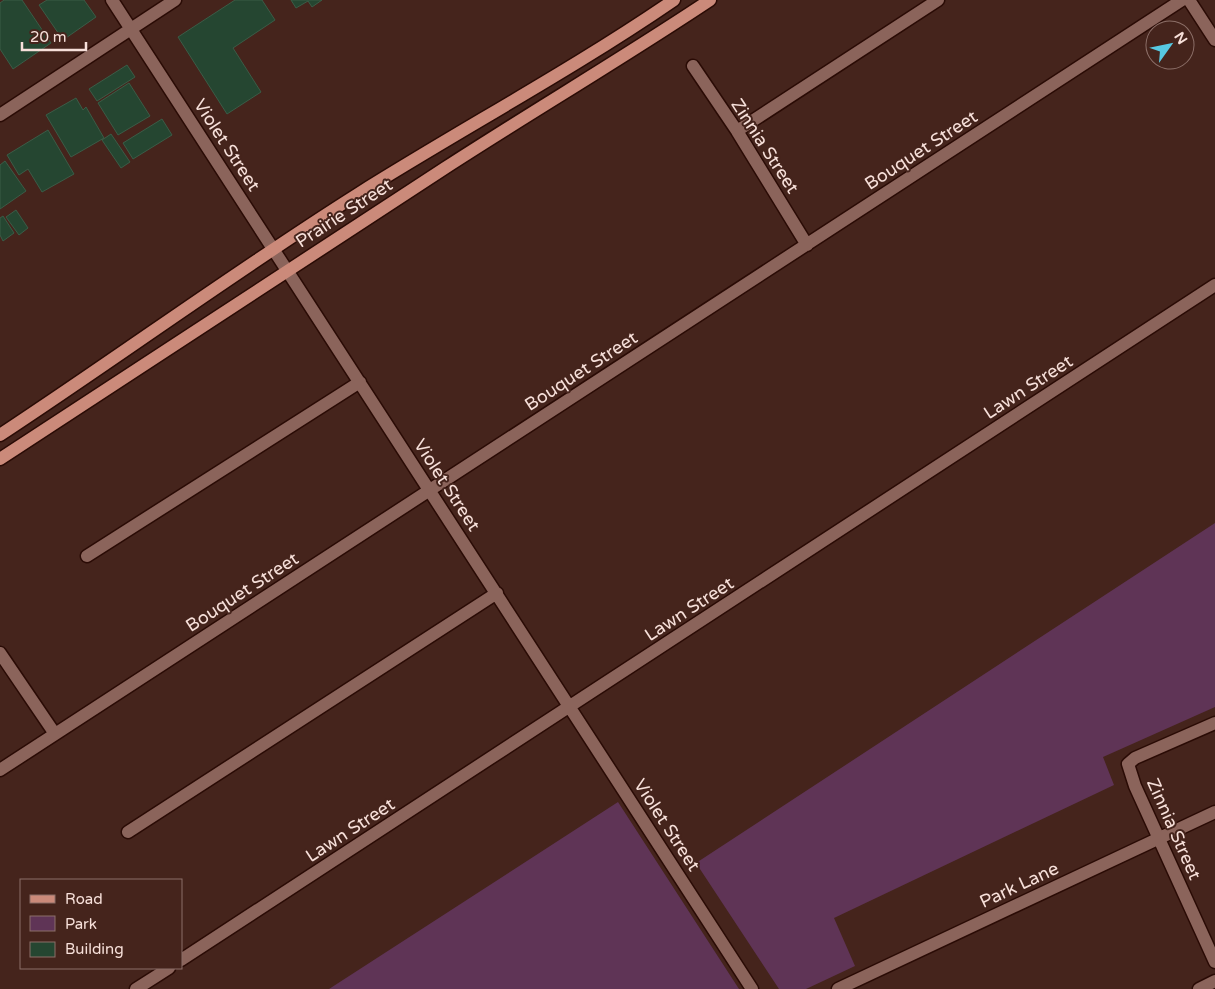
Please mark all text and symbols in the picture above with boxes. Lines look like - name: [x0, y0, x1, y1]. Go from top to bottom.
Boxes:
- scale bar: [22, 20, 86, 52]
- north arrow: [1145, 20, 1195, 70]
- text: 20 m: [30, 28, 67, 46]
- text: N: [1170, 29, 1191, 48]
- street label: Zinnia Street: [726, 94, 804, 198]
- street label: Violet Street: [189, 95, 265, 195]
- street label: Bouquet Street: [861, 105, 982, 195]
- street label: Prairie Street: [291, 173, 397, 252]
- street label: Bouquet Street: [521, 326, 642, 416]
- street label: Lawn Street: [979, 350, 1077, 424]
- street label: Violet Street: [409, 435, 485, 535]
- street label: Bouquet Street: [182, 547, 303, 637]
- street label: Lawn Street: [640, 572, 738, 646]
- street label: Violet Street: [629, 775, 705, 875]
- street label: Zinnia Street: [1142, 775, 1206, 883]
- street label: Lawn Street: [301, 793, 399, 867]
- street label: Park Lane: [976, 857, 1062, 913]
- legend: [20, 879, 182, 969]
- text: Road: [65, 890, 103, 908]
- text: Park: [65, 915, 97, 933]
- text: Building: [65, 940, 124, 958]

